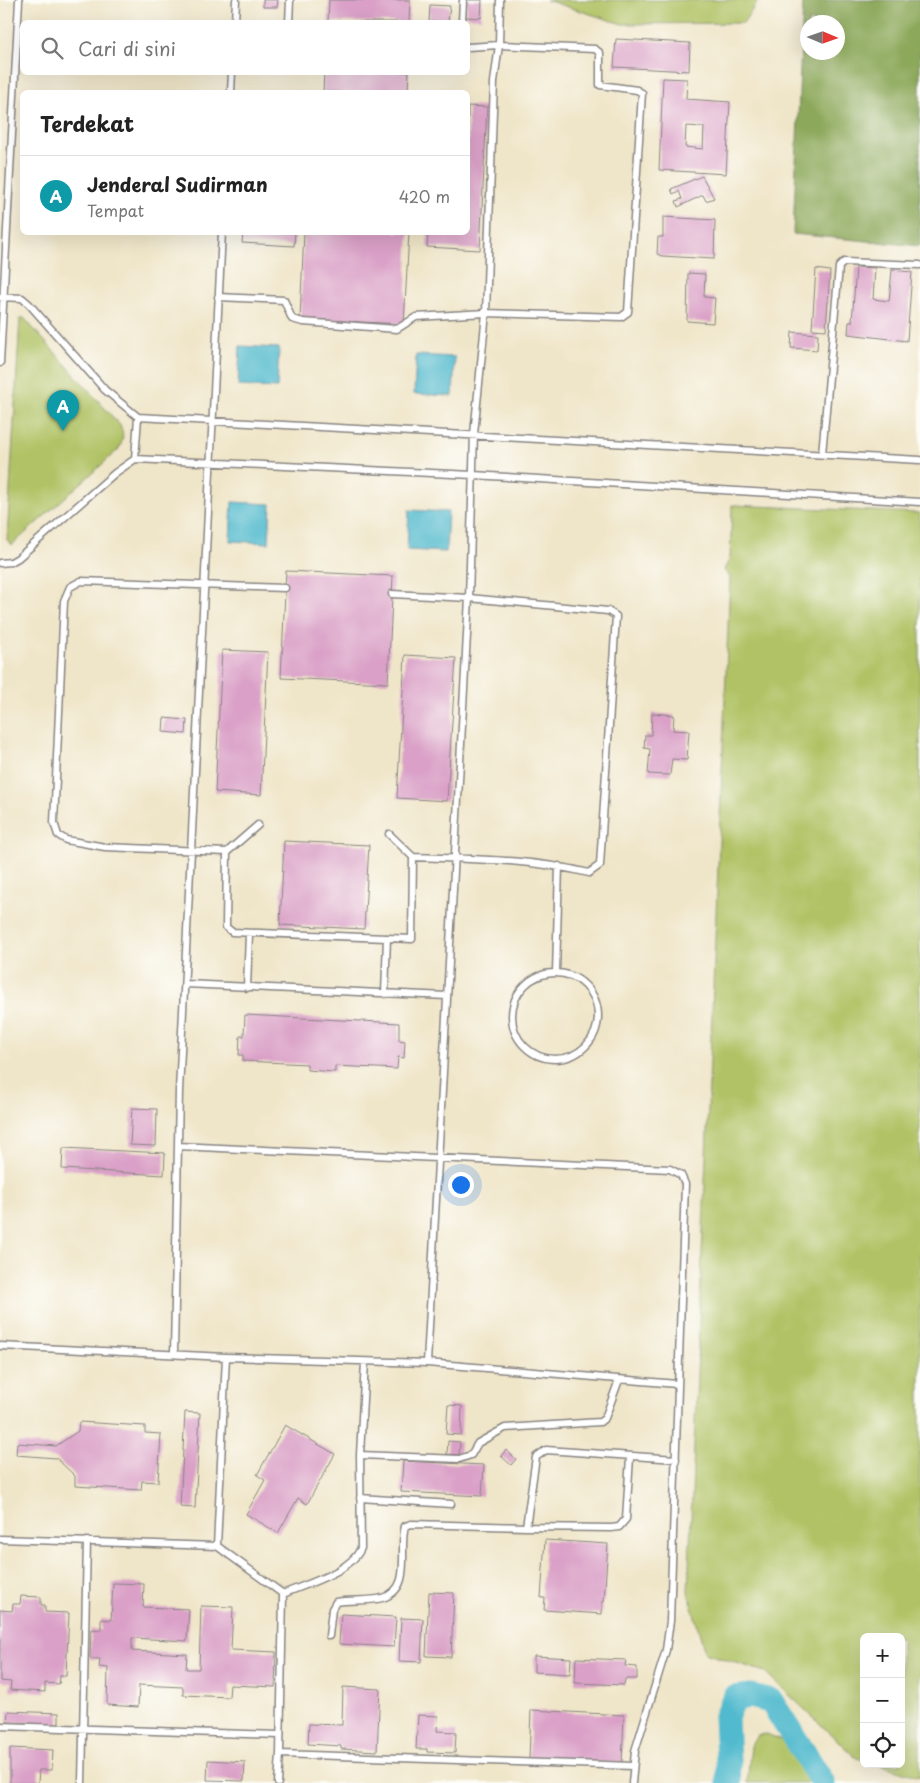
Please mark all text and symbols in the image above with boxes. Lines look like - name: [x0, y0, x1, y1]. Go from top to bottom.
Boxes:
- north arrow: [800, 15, 845, 60]
- search box: [20, 20, 470, 75]
- icon: search: [38, 34, 66, 62]
- text: Cari di sini: [78, 34, 176, 62]
- text: Terdekat: [40, 107, 134, 139]
- text: Jenderal Sudirman: [87, 170, 268, 198]
- text: A: [50, 184, 62, 208]
- text: 420 m: [399, 184, 450, 208]
- text: Tempat: [87, 198, 144, 222]
- pin: A: [47, 390, 79, 431]
- your location: [448, 1172, 474, 1198]
- map controls: [860, 1633, 905, 1768]
- button: +: [860, 1633, 905, 1678]
- button: −: [860, 1678, 905, 1723]
- button: locate: [860, 1723, 905, 1768]

